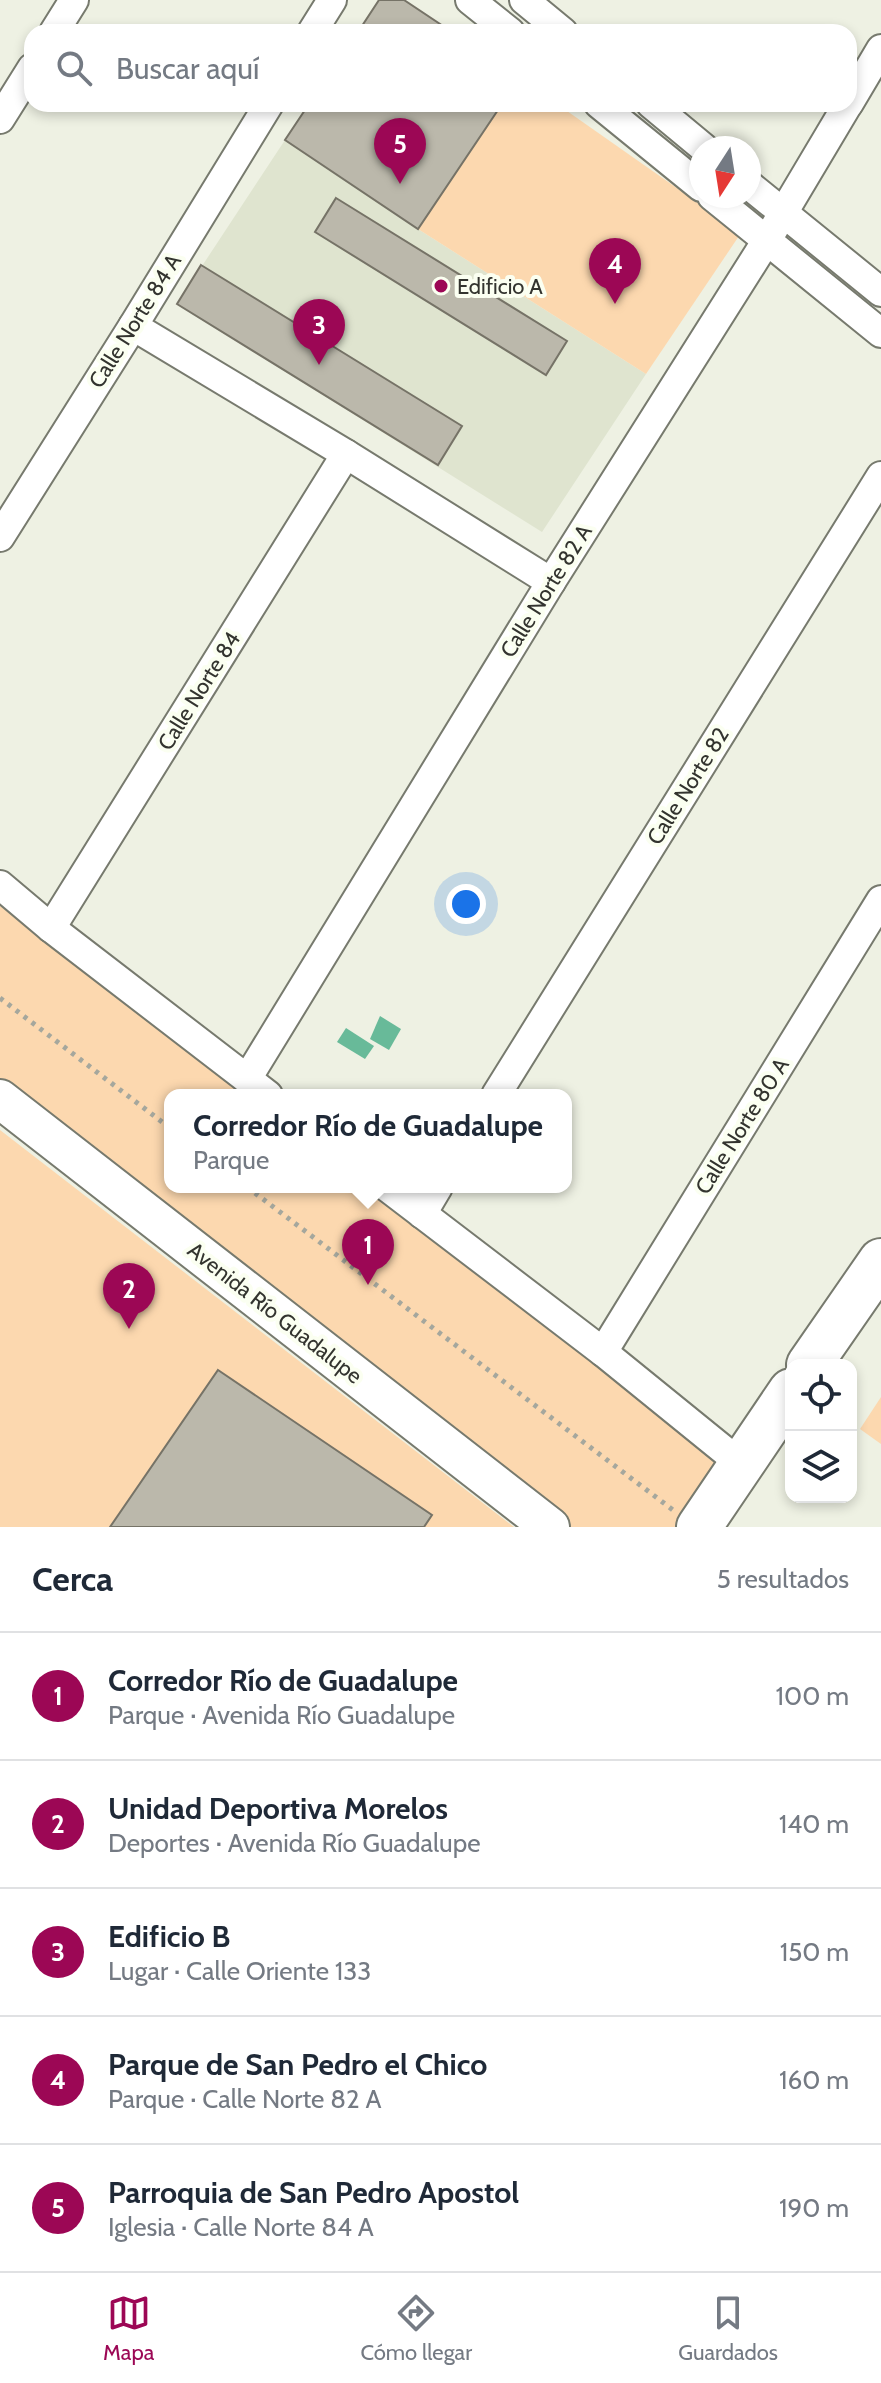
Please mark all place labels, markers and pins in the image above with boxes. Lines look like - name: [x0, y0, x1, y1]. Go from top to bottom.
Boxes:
- pin: 5: [374, 118, 426, 184]
- pin: 4: [589, 238, 641, 304]
- place label: Edificio A: [457, 273, 543, 300]
- marker: Edificio A: [432, 277, 450, 295]
- pin: 3: [293, 299, 345, 365]
- pin: 1: [342, 1219, 394, 1285]
- pin: 2: [103, 1263, 155, 1329]

